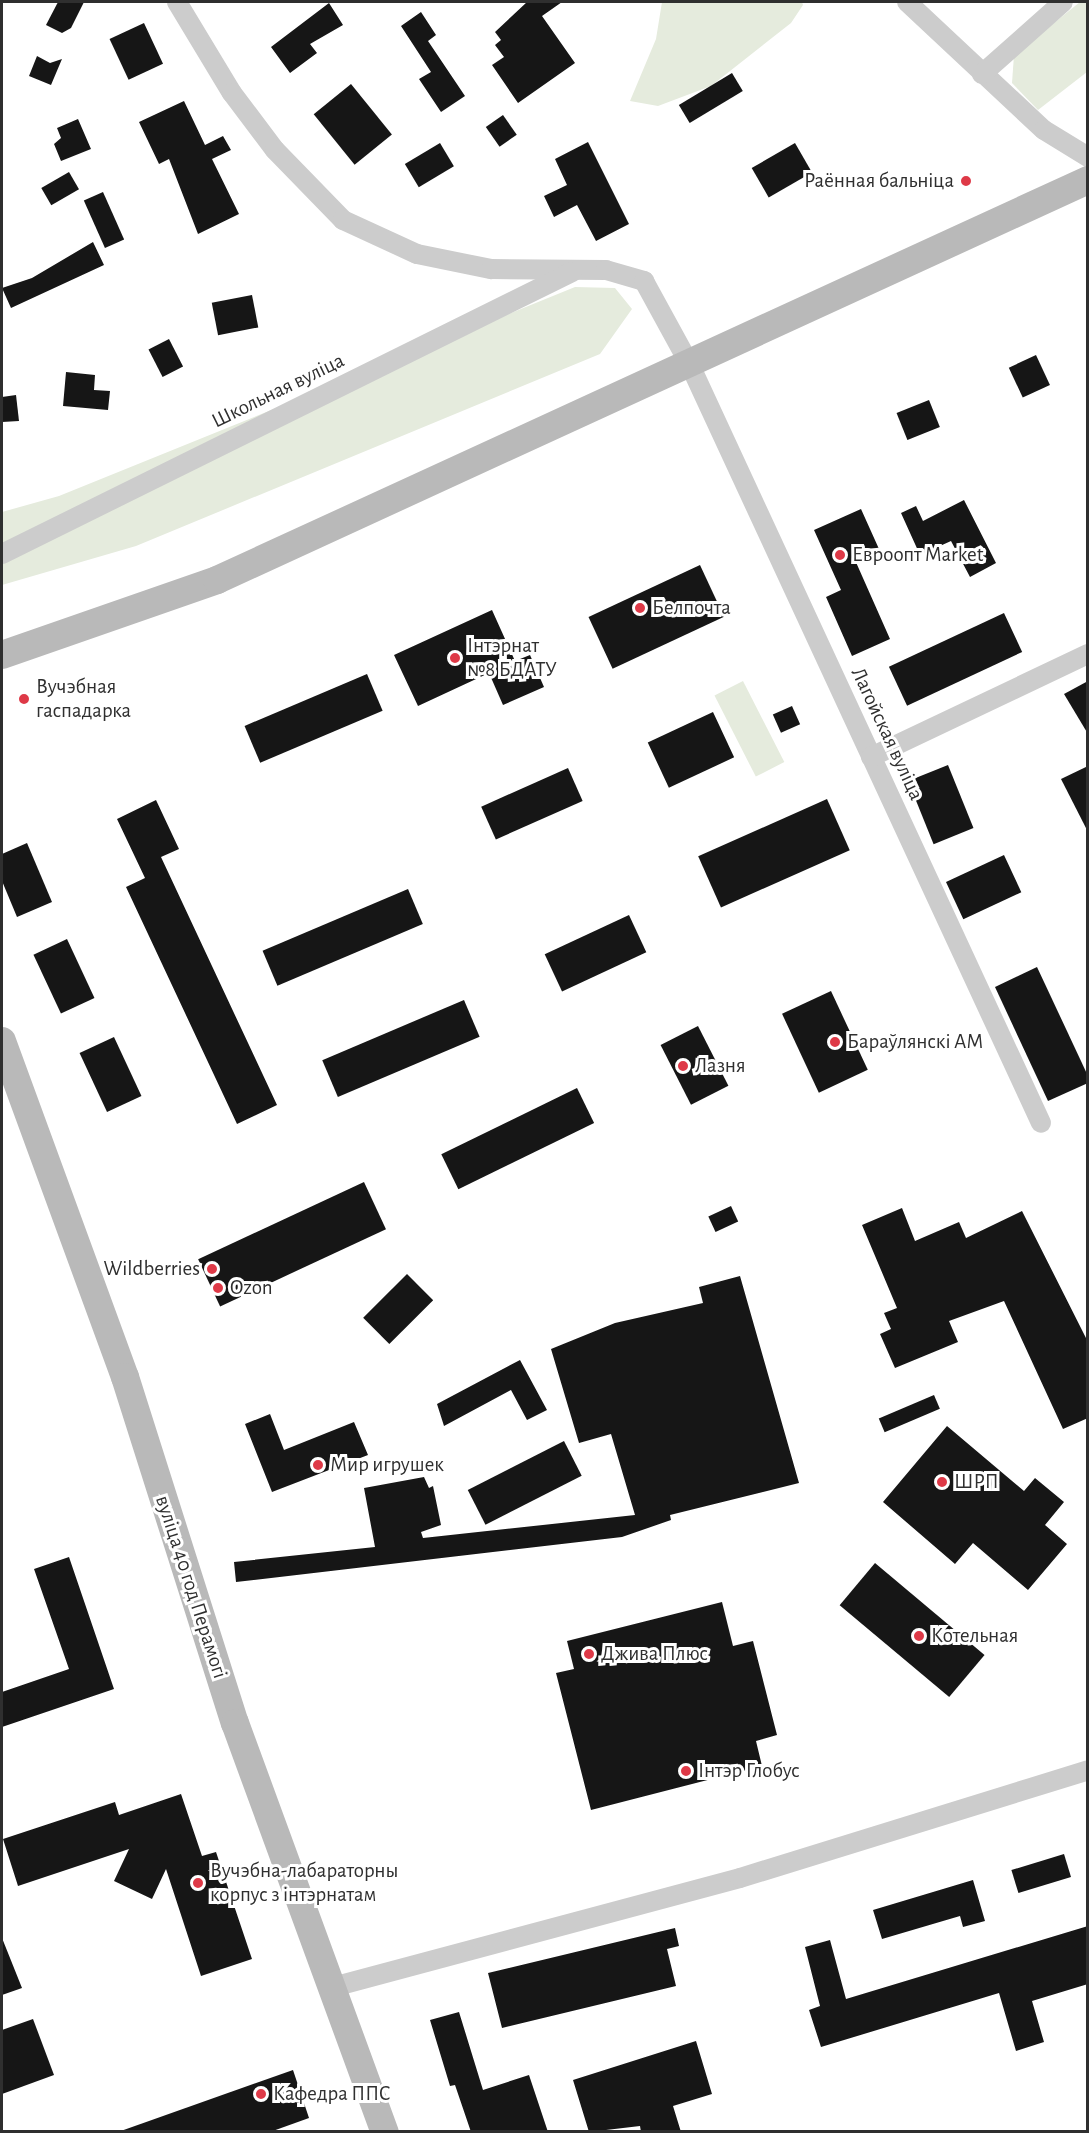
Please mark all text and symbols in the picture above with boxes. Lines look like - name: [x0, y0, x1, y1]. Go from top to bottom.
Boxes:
- place label: Раённая бальніца: [804, 168, 954, 194]
- marker: Раённая бальніца: [959, 174, 973, 188]
- street label: Школьная вуліца: [208, 348, 348, 434]
- place label: Евроопт Market: [852, 542, 983, 568]
- marker: Евроопт Market: [833, 548, 847, 562]
- place label: Белпочта: [652, 595, 731, 621]
- marker: Белпочта: [633, 601, 647, 615]
- place label: Інтэрнат №8 БДАТУ: [467, 633, 557, 683]
- marker: Інтэрнат №8 БДАТУ: [448, 651, 462, 665]
- street label: Лагойская вуліца: [845, 664, 929, 804]
- place label: Вучэбная гаспадарка: [36, 674, 131, 724]
- marker: Вучэбная гаспадарка: [17, 692, 31, 706]
- place label: Бараўлянскі АМ: [847, 1029, 984, 1055]
- marker: Бараўлянскі АМ: [828, 1035, 842, 1049]
- place label: Лазня: [695, 1053, 746, 1079]
- marker: Лазня: [676, 1059, 690, 1073]
- place label: Wildberries: [104, 1256, 200, 1282]
- marker: Wildberries: [205, 1262, 219, 1276]
- place label: Ozon: [230, 1275, 273, 1301]
- marker: Ozon: [211, 1281, 225, 1295]
- place label: Мир игрушек: [330, 1452, 444, 1478]
- marker: Мир игрушек: [311, 1458, 325, 1472]
- place label: ШРП: [954, 1469, 999, 1495]
- marker: ШРП: [935, 1475, 949, 1489]
- street label: вуліца 40 год Перамогі: [150, 1492, 232, 1682]
- place label: Котельная: [931, 1623, 1018, 1649]
- marker: Котельная: [912, 1629, 926, 1643]
- place label: Джива Плюс: [601, 1641, 708, 1667]
- marker: Джива Плюс: [582, 1647, 596, 1661]
- place label: Інтэр Глобус: [698, 1758, 800, 1784]
- marker: Інтэр Глобус: [679, 1764, 693, 1778]
- place label: Вучэбна-лабараторны корпус з інтэрнатам: [210, 1858, 398, 1908]
- marker: Вучэбна-лабараторны корпус з інтэрнатам: [191, 1876, 205, 1890]
- place label: Кафедра ППС: [273, 2081, 390, 2107]
- marker: Кафедра ППС: [254, 2087, 268, 2101]

